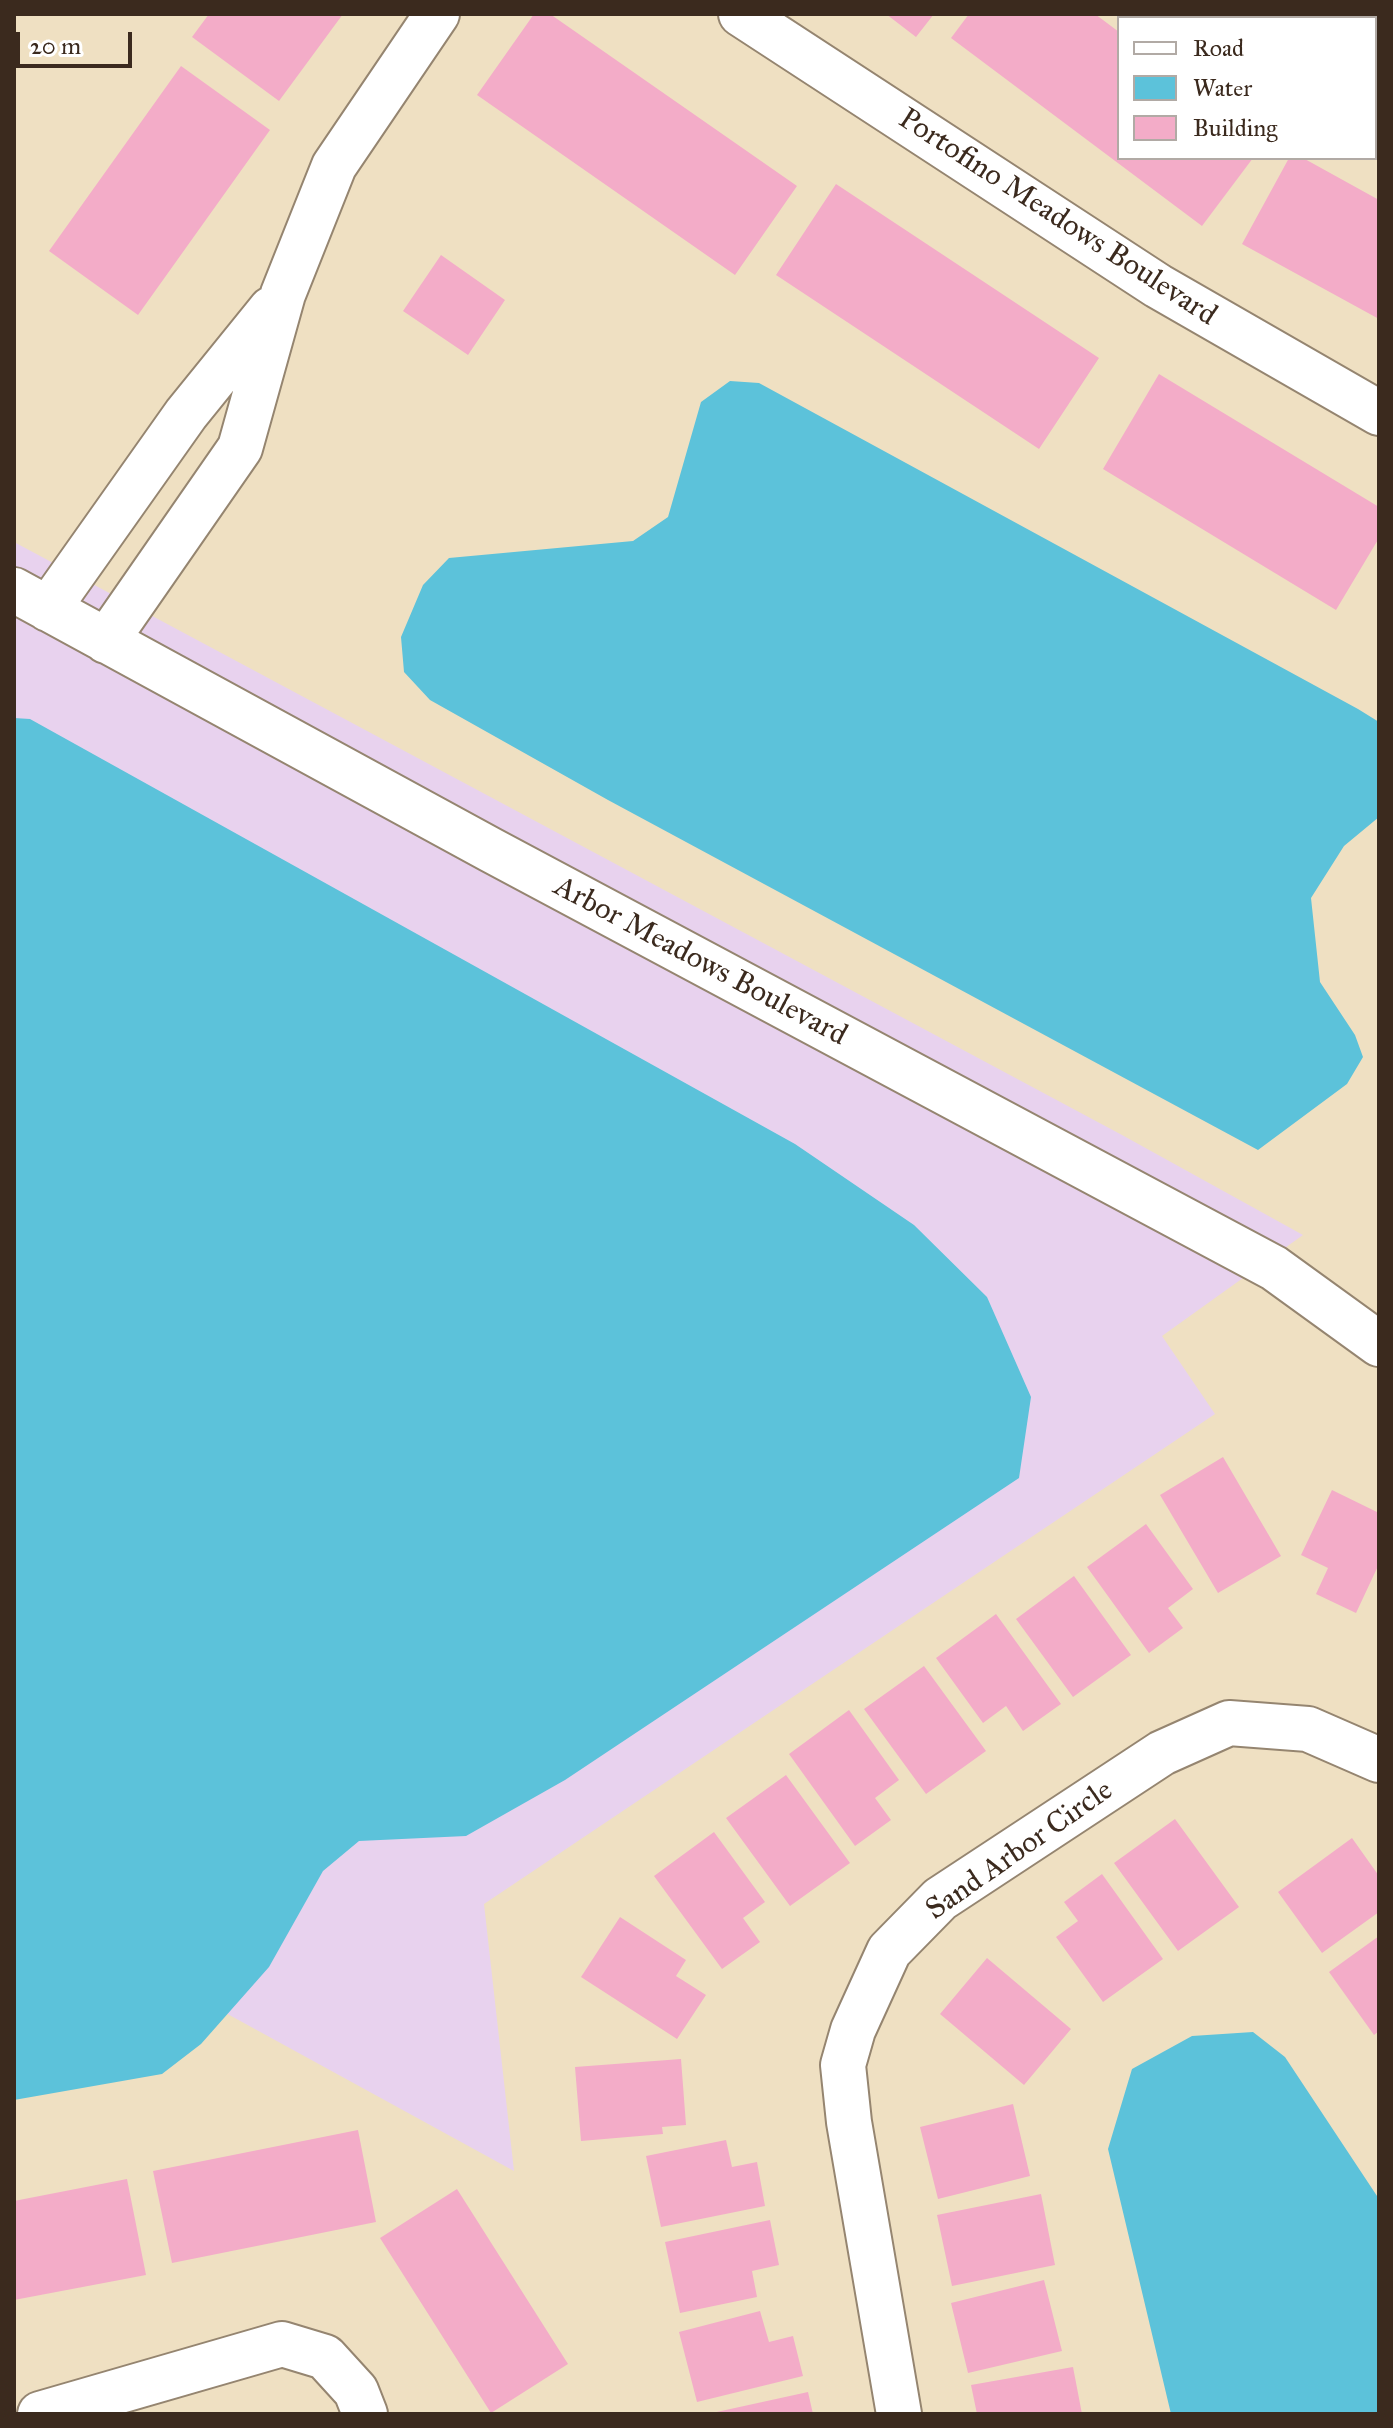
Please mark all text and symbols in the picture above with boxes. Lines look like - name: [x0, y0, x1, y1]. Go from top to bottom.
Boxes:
- scale bar: [20, 16, 136, 66]
- legend: [1117, 16, 1377, 160]
- text: 20 m: [30, 31, 81, 61]
- text: Road: [1193, 33, 1244, 63]
- text: Water: [1193, 73, 1252, 103]
- street label: Portofino Meadows Boulevard: [891, 102, 1223, 334]
- text: Building: [1193, 113, 1278, 143]
- street label: Arbor Meadows Boulevard: [547, 869, 853, 1055]
- street label: Sand Arbor Circle: [920, 1773, 1120, 1929]

